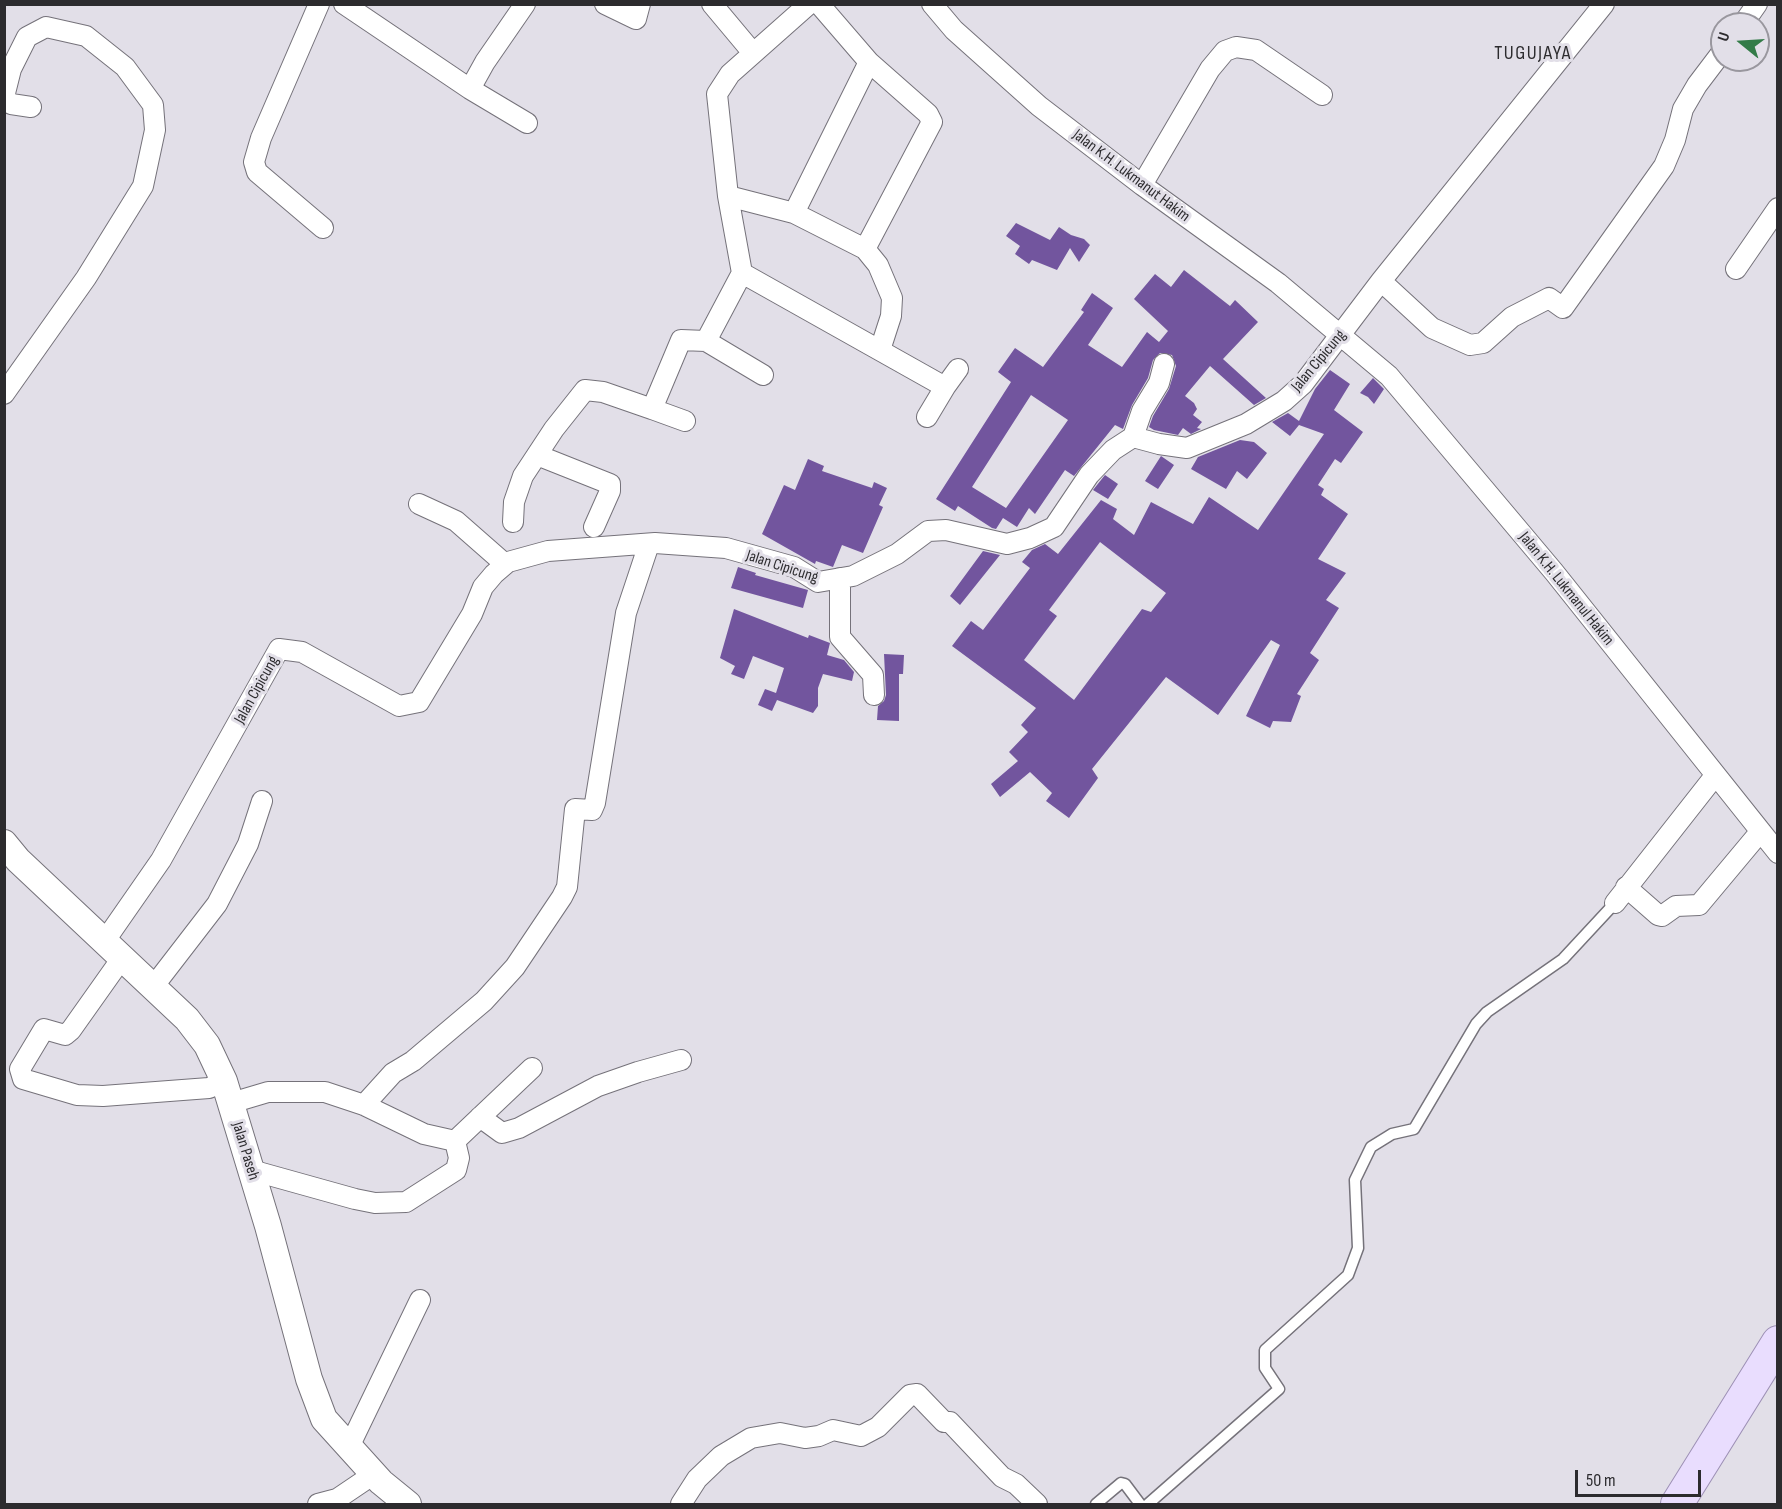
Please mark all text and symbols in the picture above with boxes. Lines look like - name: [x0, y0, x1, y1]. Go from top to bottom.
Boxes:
- north arrow: [1710, 12, 1770, 72]
- text: U: [1714, 30, 1735, 44]
- district label: TUGUJAYA: [1494, 42, 1572, 66]
- street label: Jalan K.H. Lukmanut Hakim: [1069, 126, 1193, 226]
- street label: Jalan Cipicung: [1288, 326, 1350, 396]
- street label: Jalan K.H. Lukmanul Hakim: [1514, 529, 1618, 649]
- street label: Jalan Cipicung: [744, 546, 820, 588]
- street label: Jalan Cipicung: [231, 653, 283, 727]
- street label: Jalan Paseh: [227, 1120, 263, 1182]
- scale bar: [1578, 1458, 1704, 1496]
- text: 50 m: [1586, 1470, 1616, 1491]

